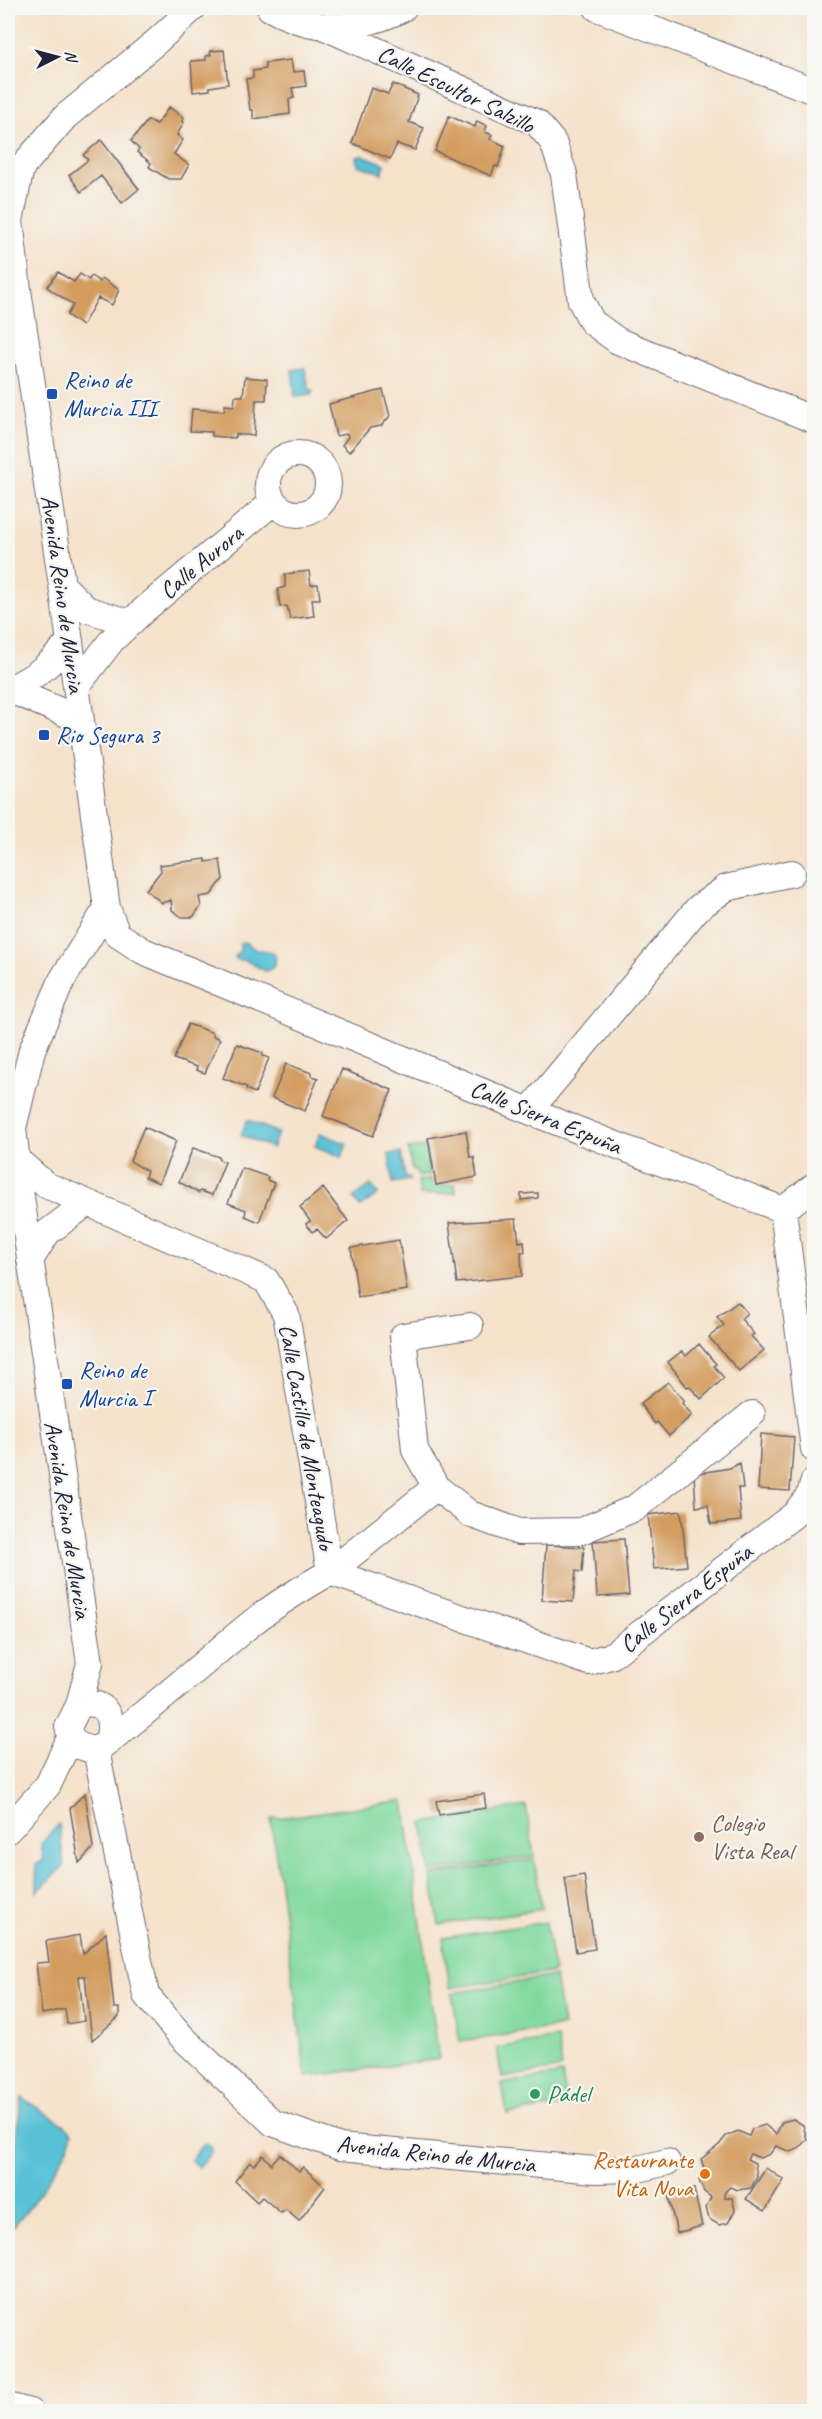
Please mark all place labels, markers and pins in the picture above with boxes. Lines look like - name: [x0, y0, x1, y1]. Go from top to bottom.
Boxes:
- place label: Reino de Murcia III: [64, 365, 161, 423]
- marker: Reino de Murcia III: [45, 387, 59, 401]
- place label: Rio Segura 3: [56, 720, 162, 750]
- marker: Rio Segura 3: [37, 728, 51, 742]
- place label: Reino de Murcia I: [79, 1355, 157, 1413]
- marker: Reino de Murcia I: [60, 1377, 74, 1391]
- place label: Colegio Vista Real: [711, 1808, 797, 1866]
- marker: Colegio Vista Real: [692, 1830, 706, 1844]
- place label: Pádel: [547, 2079, 594, 2109]
- marker: Pádel: [528, 2087, 542, 2101]
- place label: Restaurante Vita Nova: [592, 2145, 695, 2203]
- marker: Restaurante Vita Nova: [698, 2167, 712, 2181]

